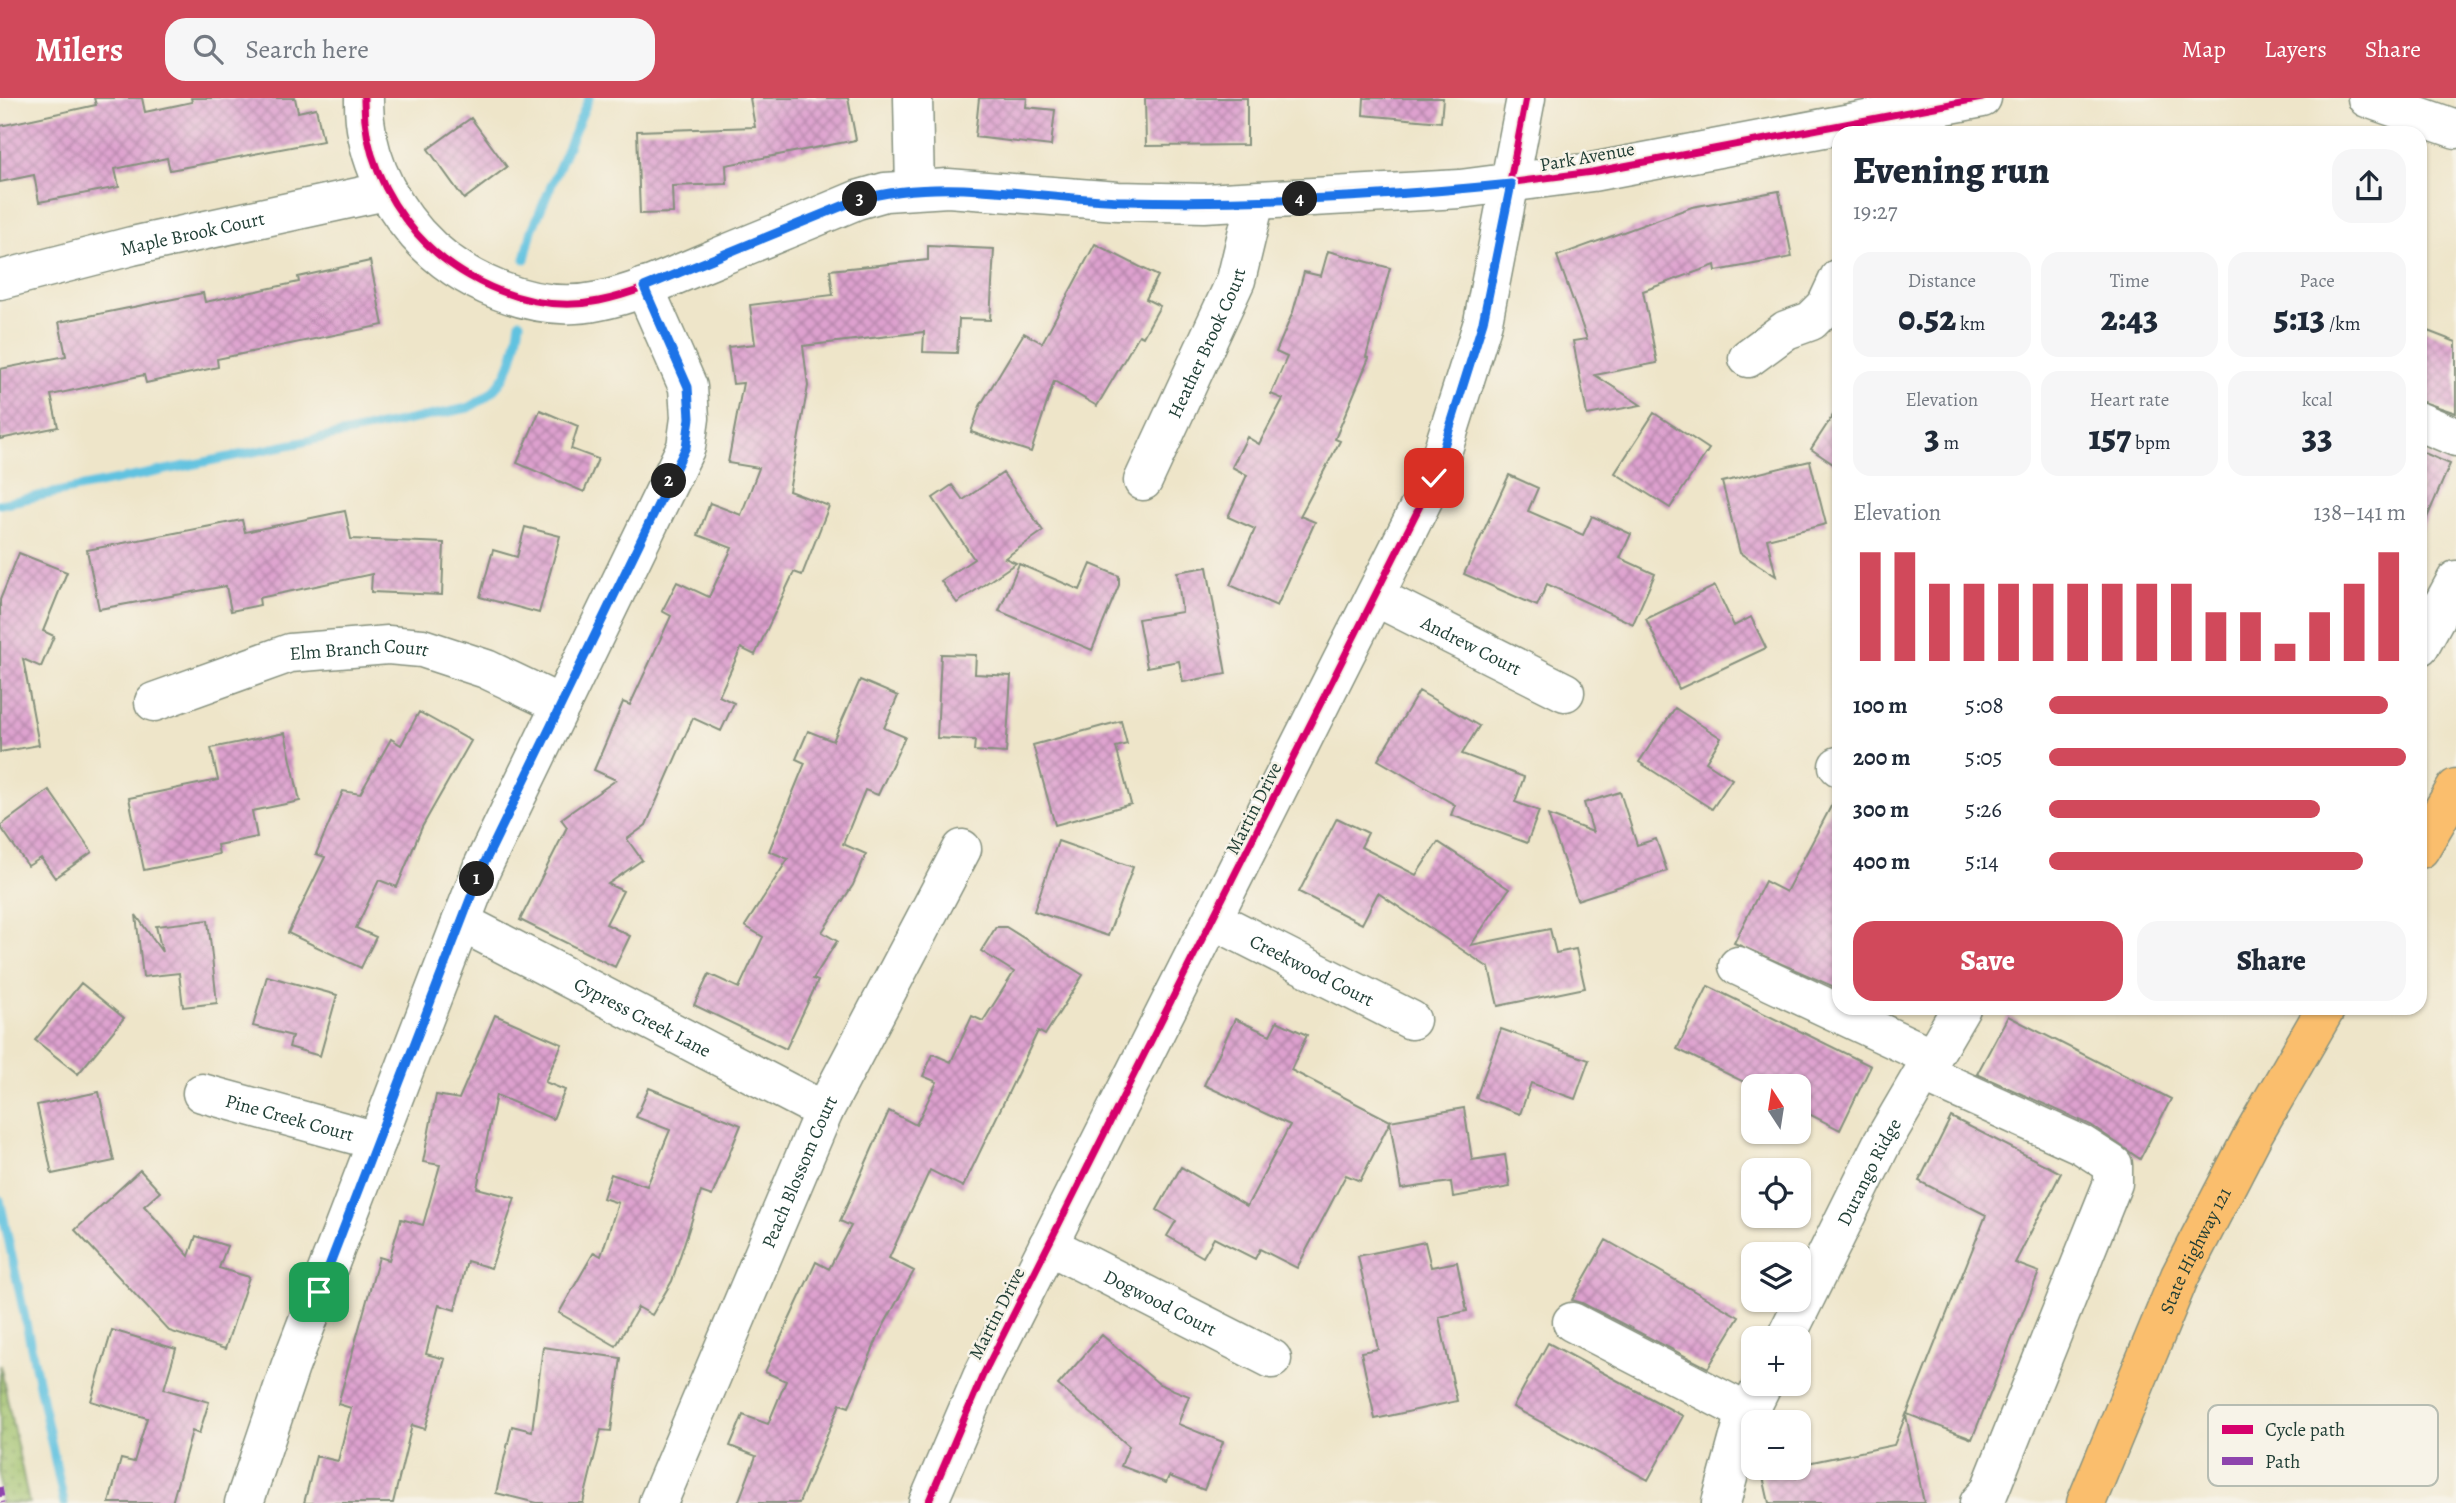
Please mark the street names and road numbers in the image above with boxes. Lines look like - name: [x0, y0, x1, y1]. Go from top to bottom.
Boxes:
- street label: Park Avenue: [1538, 136, 1637, 178]
- street label: Maple Brook Court: [118, 206, 267, 262]
- street label: Heather Brook Court: [1162, 266, 1252, 423]
- street label: Andrew Court: [1416, 609, 1526, 682]
- street label: Elm Branch Court: [289, 633, 432, 667]
- street label: Martin Drive: [1219, 758, 1288, 859]
- street label: Creekwood Court: [1245, 928, 1378, 1013]
- street label: Cypress Creek Lane: [569, 971, 715, 1064]
- street label: Pine Creek Court: [222, 1088, 357, 1148]
- street label: Peach Blossom Court: [755, 1091, 844, 1252]
- street label: Durango Ridge: [1831, 1114, 1908, 1230]
- street label: State Highway 121: [2154, 1183, 2238, 1318]
- street label: Martin Drive: [962, 1263, 1031, 1364]
- street label: Dogwood Court: [1099, 1264, 1221, 1343]

